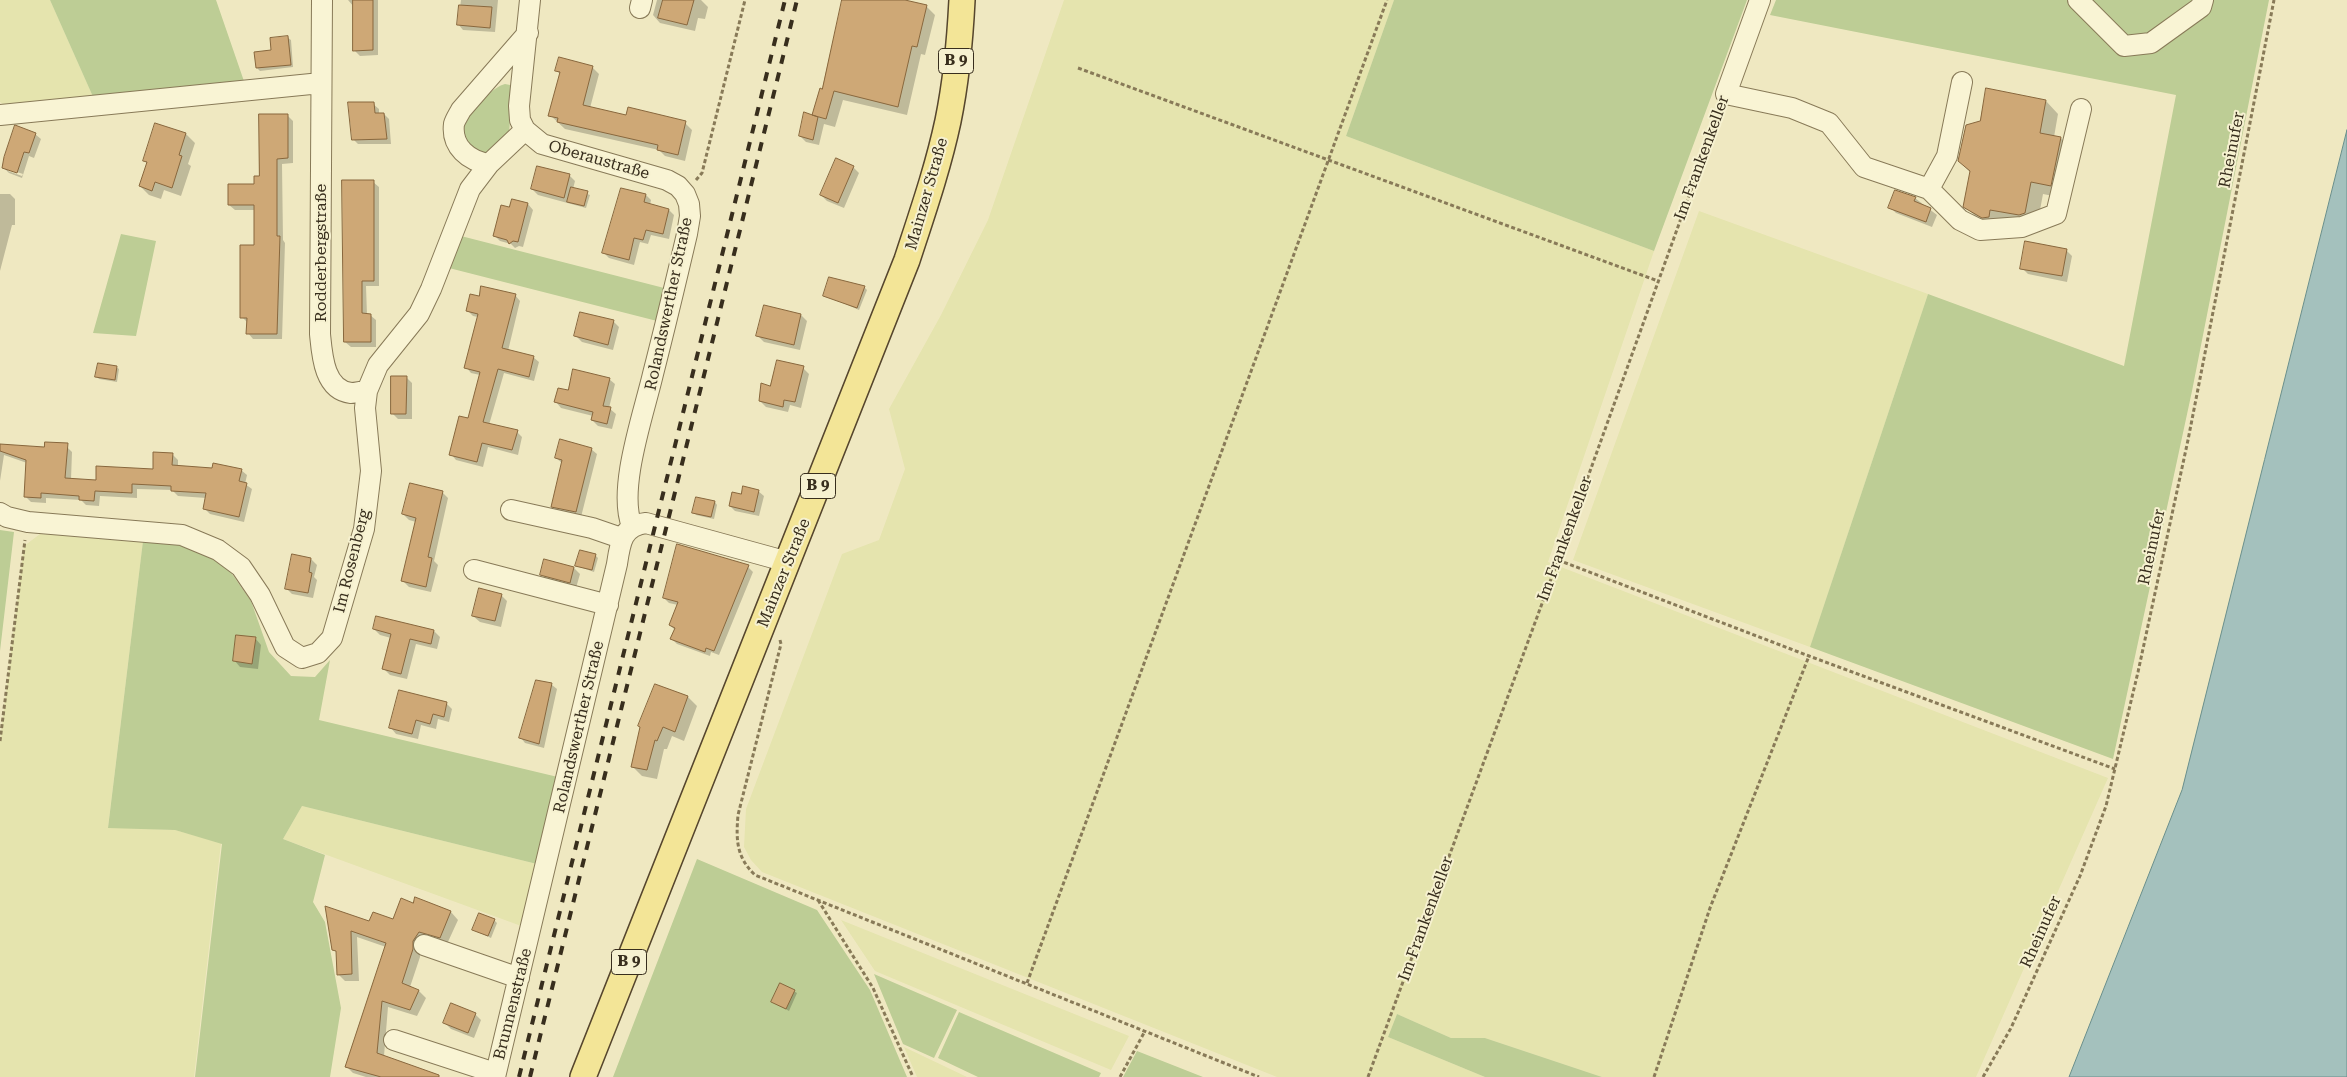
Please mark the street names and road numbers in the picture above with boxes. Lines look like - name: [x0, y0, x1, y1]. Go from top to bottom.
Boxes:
- road number: B 9: [938, 48, 974, 74]
- street label: Im Frankenkeller: [1671, 93, 1733, 223]
- street label: Rheinufer: [2215, 110, 2249, 190]
- street label: Oberaustraße: [546, 136, 652, 184]
- street label: Mainzer Straße: [902, 136, 952, 252]
- street label: Rodderbergstraße: [311, 184, 331, 322]
- street label: Rolandswerther Straße: [641, 216, 697, 392]
- road number: B 9: [800, 474, 836, 498]
- street label: Im Frankenkeller: [1534, 474, 1596, 604]
- street label: Im Rosenberg: [330, 507, 374, 615]
- street label: Rheinufer: [2135, 507, 2169, 587]
- street label: Mainzer Straße: [753, 516, 815, 630]
- street label: Rolandswerther Straße: [550, 639, 608, 815]
- street label: Im Frankenkeller: [1395, 854, 1457, 984]
- street label: Rheinufer: [2017, 893, 2065, 971]
- street label: Brunnenstraße: [490, 946, 536, 1062]
- road number: B 9: [612, 950, 646, 974]

